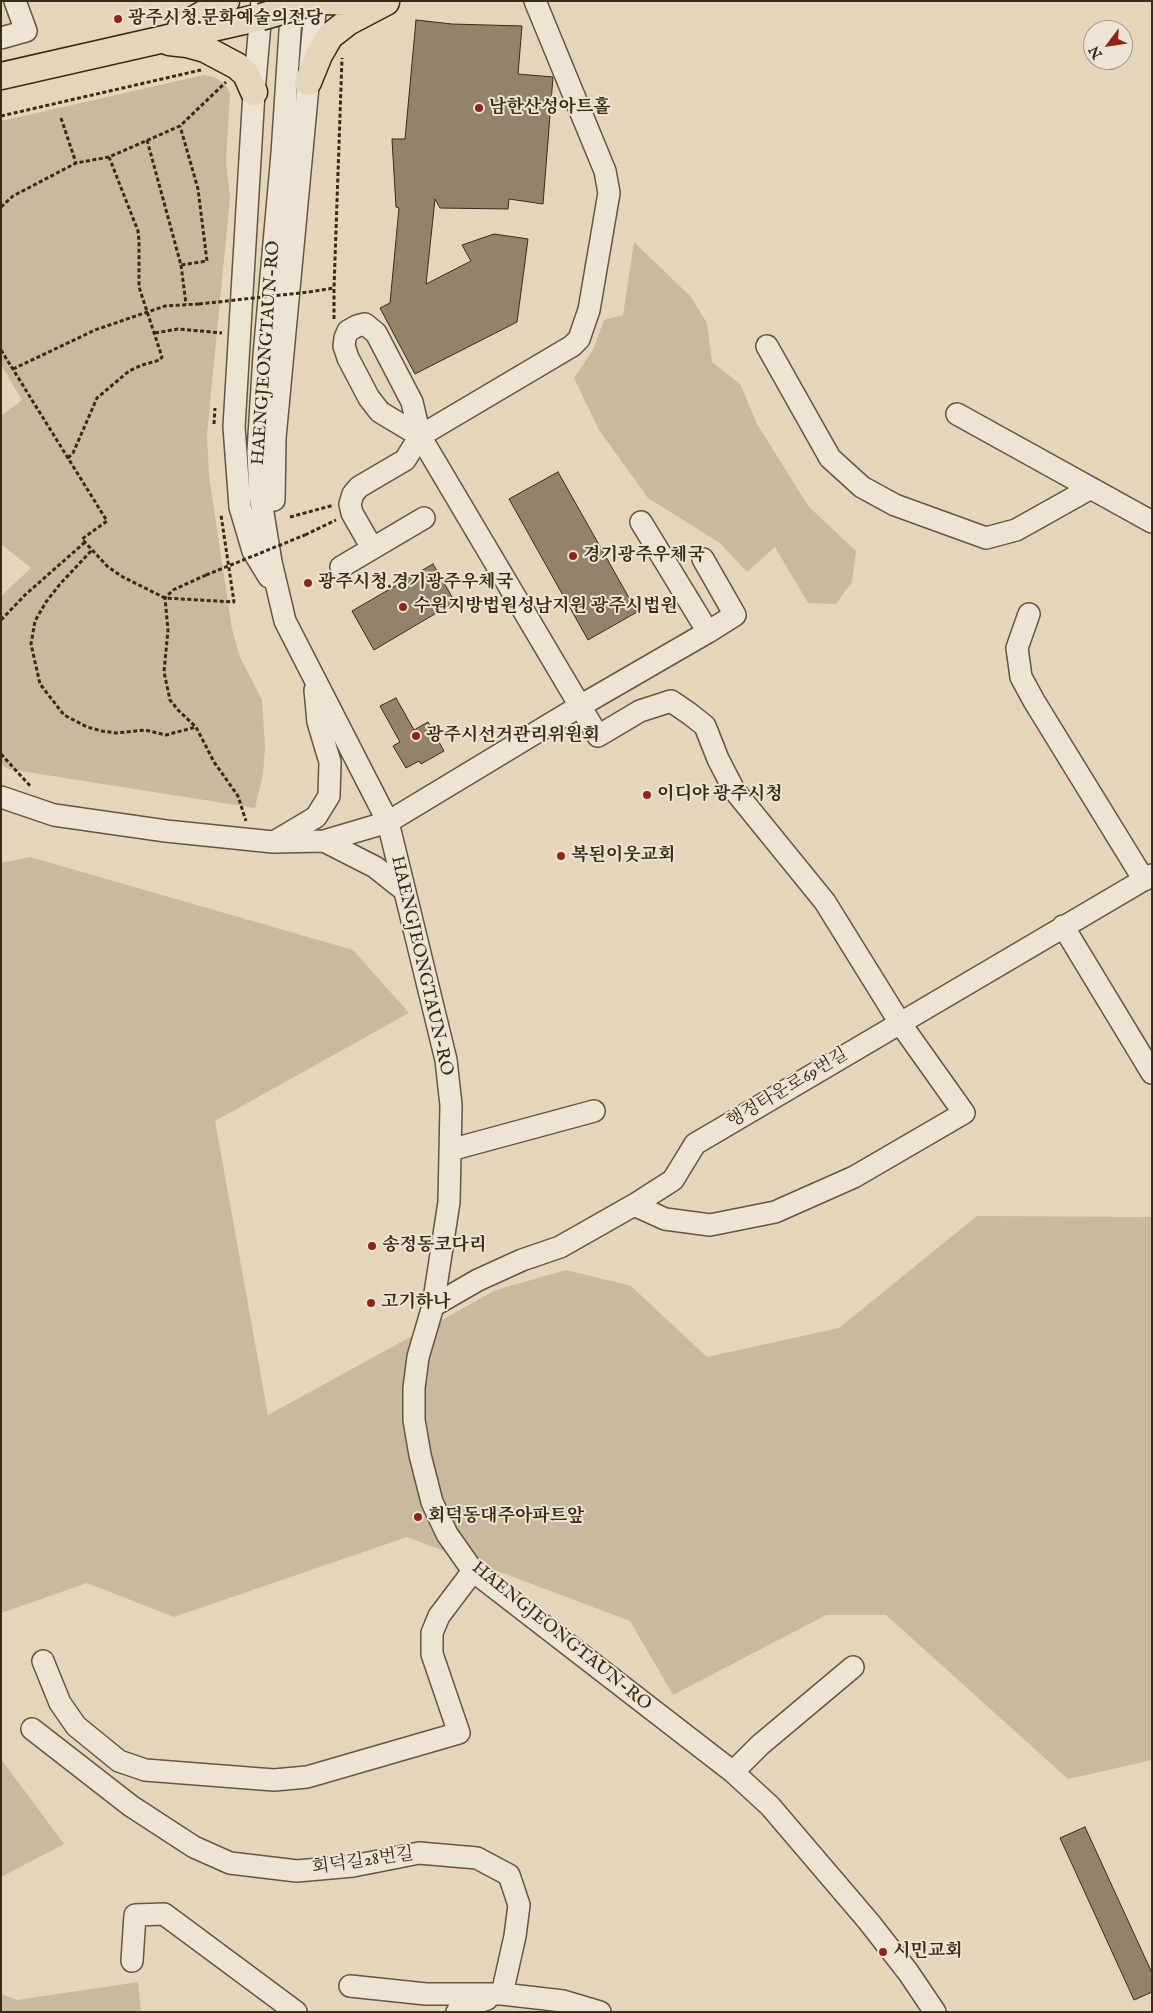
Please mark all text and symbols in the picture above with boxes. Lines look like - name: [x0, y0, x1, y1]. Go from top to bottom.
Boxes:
- place label: 광주시청.문화예술의전당: [128, 8, 323, 30]
- marker: 광주시청.문화예술의전당: [112, 13, 124, 25]
- north arrow: [1083, 20, 1133, 70]
- text: N: [1085, 42, 1107, 62]
- place label: 남한산성아트홀: [489, 97, 611, 119]
- marker: 남한산성아트홀: [473, 102, 485, 114]
- street label: HAENGJEONGTAUN-RO: [248, 240, 286, 466]
- place label: 경기광주우체국: [583, 545, 705, 567]
- marker: 경기광주우체국: [567, 550, 579, 562]
- place label: 광주시청.경기광주우체국: [318, 572, 513, 594]
- marker: 광주시청.경기광주우체국: [302, 577, 314, 589]
- place label: 수원지방법원성남지원 광주시법원: [413, 596, 678, 618]
- marker: 수원지방법원성남지원 광주시법원: [397, 601, 409, 613]
- place label: 광주시선거관리위원회: [426, 725, 600, 747]
- marker: 광주시선거관리위원회: [410, 730, 422, 742]
- place label: 이디야 광주시청: [657, 784, 783, 806]
- marker: 이디야 광주시청: [641, 789, 653, 801]
- place label: 복된이웃교회: [571, 845, 675, 867]
- marker: 복된이웃교회: [555, 850, 567, 862]
- street label: HAENGJEONGTAUN-RO: [385, 854, 457, 1078]
- street label: 행정타운로69번길: [724, 1044, 852, 1134]
- place label: 송정동코다리: [382, 1235, 486, 1257]
- marker: 송정동코다리: [366, 1240, 378, 1252]
- place label: 고기하나: [381, 1292, 451, 1314]
- marker: 고기하나: [365, 1297, 377, 1309]
- place label: 회덕동대주아파트앞: [428, 1506, 584, 1528]
- marker: 회덕동대주아파트앞: [412, 1511, 424, 1523]
- street label: HAENGJEONGTAUN-RO: [467, 1558, 655, 1716]
- street label: 회덕길28번길: [311, 1844, 415, 1880]
- place label: 시민교회: [893, 1941, 963, 1963]
- marker: 시민교회: [877, 1946, 889, 1958]

